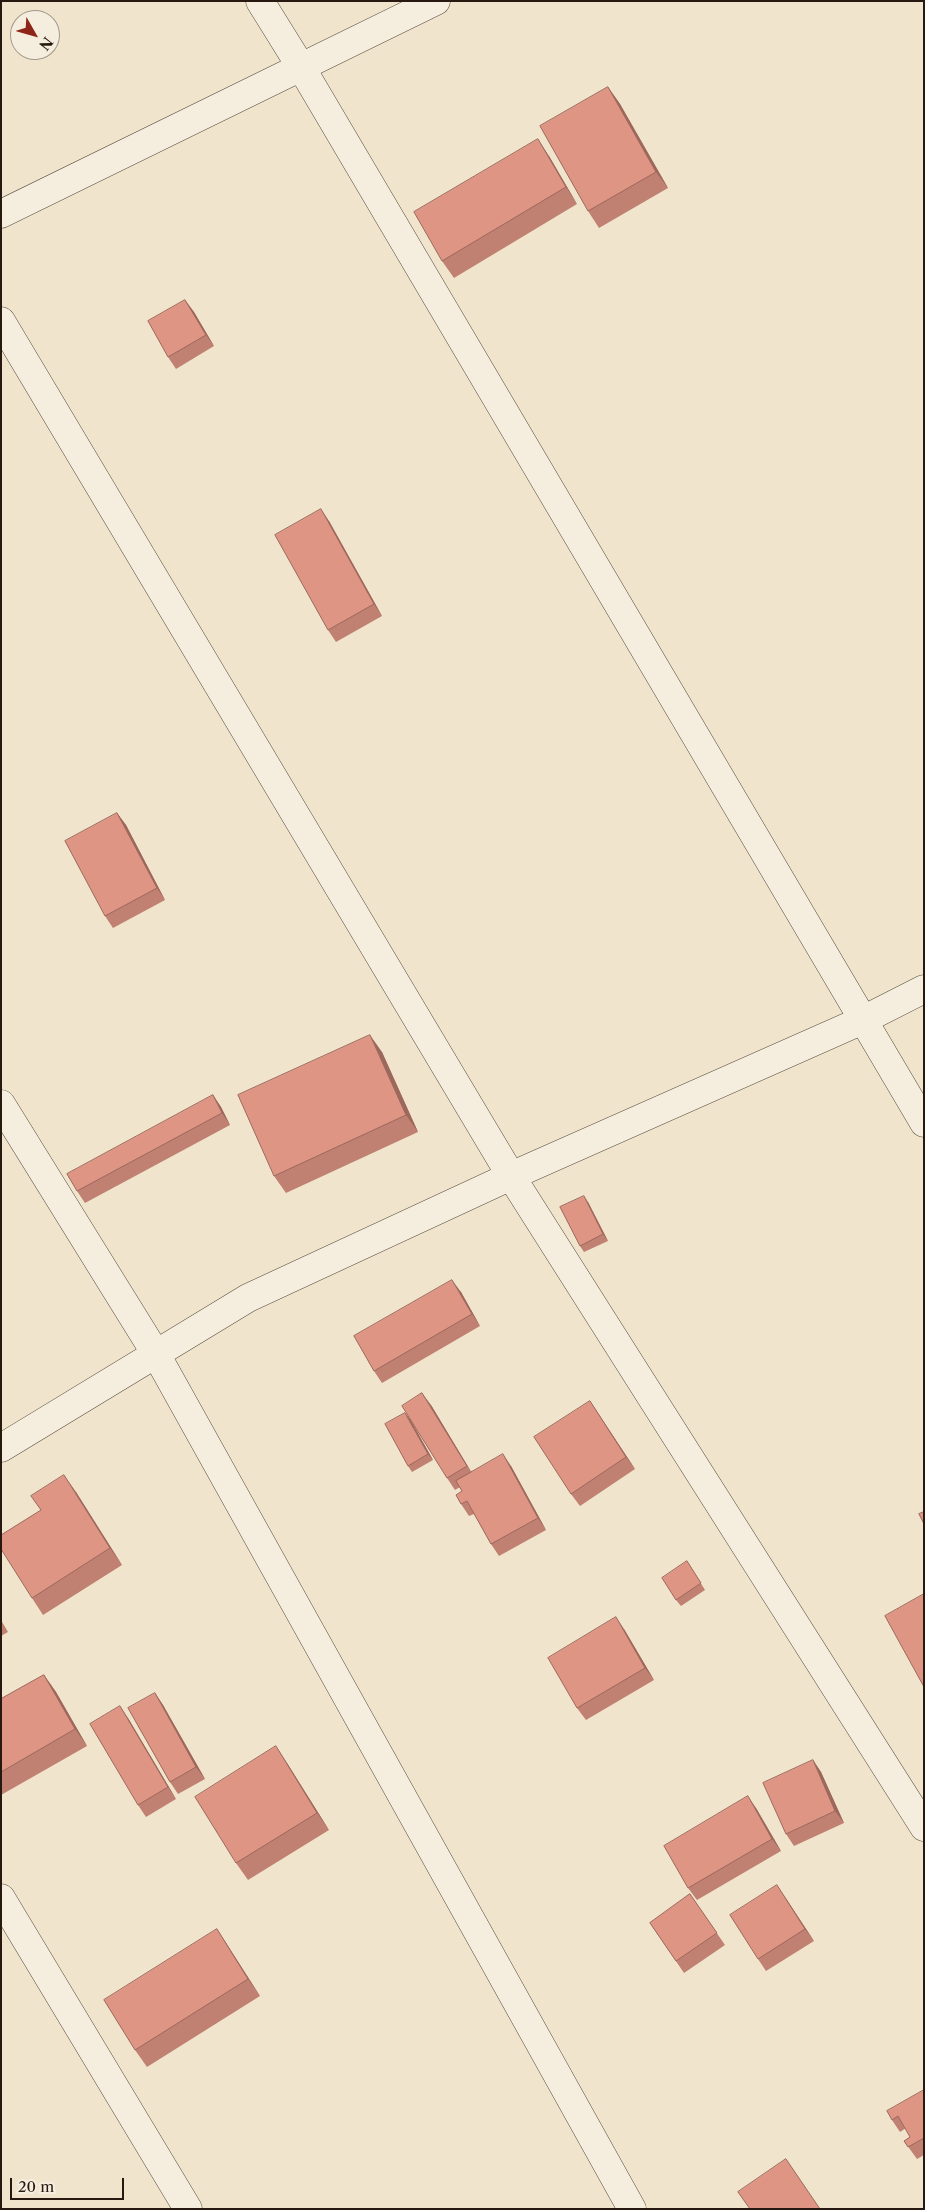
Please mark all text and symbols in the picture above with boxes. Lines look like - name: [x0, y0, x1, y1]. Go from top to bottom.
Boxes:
- north arrow: [10, 10, 60, 60]
- text: N: [35, 33, 57, 54]
- scale bar: [12, 2168, 126, 2200]
- text: 20 m: [18, 2177, 54, 2196]

